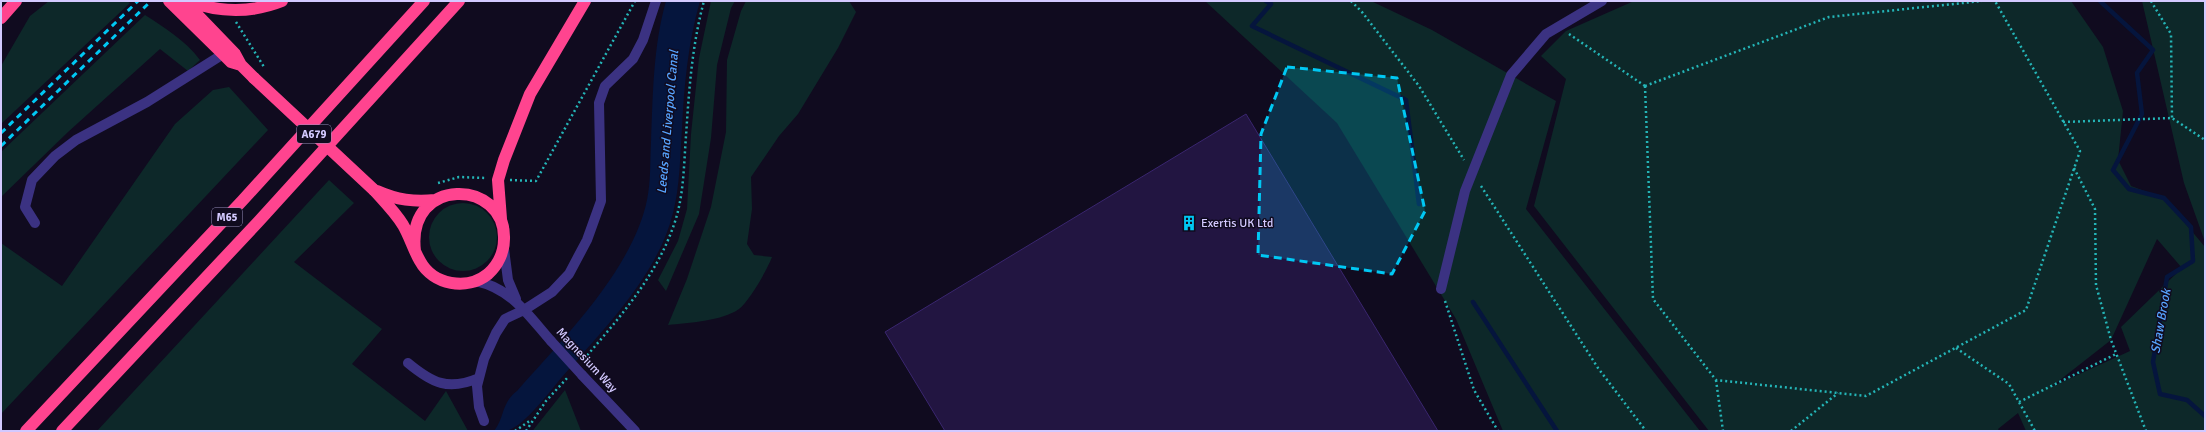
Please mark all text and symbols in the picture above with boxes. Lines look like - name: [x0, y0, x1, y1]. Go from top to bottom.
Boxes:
- water label: Leeds and Liverpool Canal: [654, 48, 682, 195]
- road number: A679: [297, 125, 331, 143]
- road number: M65: [212, 208, 242, 226]
- building icon: Exertis UK Ltd: [1180, 214, 1198, 232]
- place label: Exertis UK Ltd: [1201, 216, 1273, 231]
- water label: Shaw Brook: [2147, 286, 2175, 355]
- street label: Magnesium Way: [553, 325, 621, 396]

